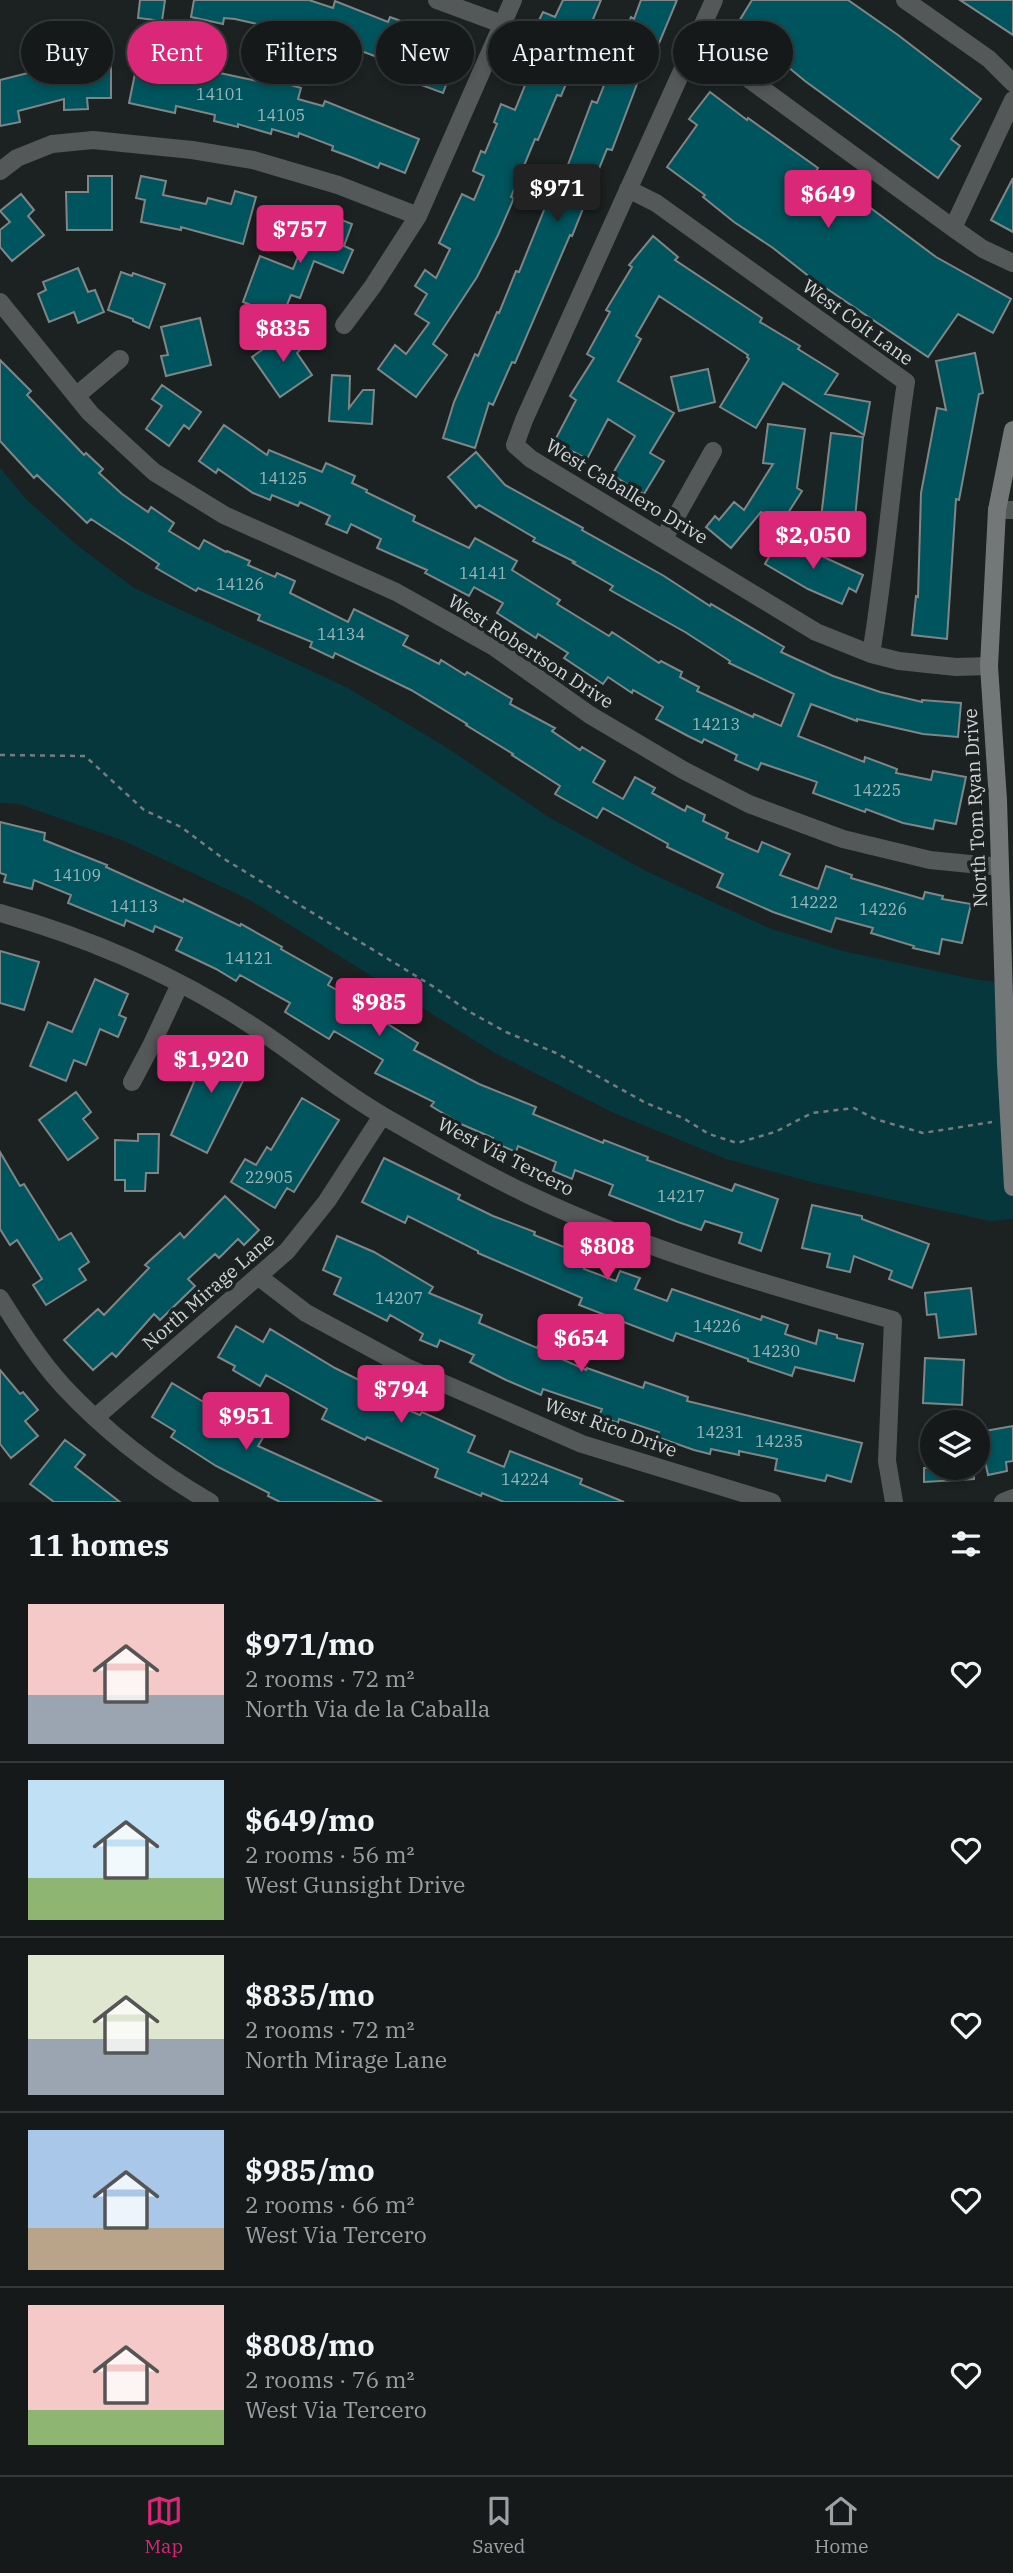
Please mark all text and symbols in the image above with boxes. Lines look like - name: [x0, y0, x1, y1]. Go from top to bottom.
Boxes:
- chip: Buy: [21, 21, 113, 84]
- chip: Rent: [127, 21, 227, 84]
- chip: Filters: [241, 21, 362, 84]
- chip: New: [376, 21, 474, 84]
- chip: Apartment: [488, 21, 659, 84]
- chip: House: [673, 21, 793, 84]
- house number: 14101: [196, 84, 244, 104]
- house number: 14105: [257, 105, 305, 125]
- pin: $971: [516, 164, 598, 224]
- pin: $649: [787, 170, 869, 230]
- text: $971: [529, 172, 585, 202]
- text: $649: [800, 178, 856, 208]
- pin: $757: [259, 205, 341, 265]
- text: $757: [272, 213, 328, 243]
- street label: West Colt Lane: [798, 274, 918, 370]
- pin: $835: [242, 304, 324, 364]
- text: $835: [255, 312, 311, 342]
- street label: West Caballero Drive: [541, 433, 713, 549]
- house number: 14125: [259, 468, 307, 488]
- pin: $2,050: [756, 512, 870, 571]
- text: $2,050: [775, 519, 851, 549]
- house number: 14141: [459, 563, 507, 583]
- house number: 14126: [216, 574, 264, 594]
- street label: West Robertson Drive: [444, 588, 618, 714]
- house number: 14134: [317, 624, 365, 644]
- street label: North Tom Ryan Drive: [958, 708, 992, 908]
- house number: 14213: [692, 714, 740, 734]
- house number: 14225: [853, 780, 901, 800]
- house number: 14109: [53, 865, 101, 885]
- house number: 14222: [790, 892, 838, 912]
- house number: 14113: [110, 896, 158, 916]
- house number: 14226: [859, 899, 907, 919]
- house number: 14121: [225, 948, 273, 968]
- pin: $985: [338, 978, 420, 1038]
- text: $985: [351, 986, 407, 1016]
- pin: $1,920: [154, 1036, 268, 1095]
- text: $1,920: [173, 1043, 249, 1073]
- street label: West Via Tercero: [434, 1111, 578, 1201]
- house number: 22905: [245, 1167, 293, 1187]
- house number: 14217: [657, 1186, 705, 1206]
- pin: $808: [566, 1222, 648, 1282]
- street label: North Mirage Lane: [137, 1227, 279, 1355]
- text: $808: [579, 1230, 635, 1260]
- house number: 14207: [375, 1288, 423, 1308]
- pin: $654: [540, 1314, 622, 1374]
- house number: 14226: [693, 1316, 741, 1336]
- text: $654: [553, 1322, 609, 1352]
- house number: 14230: [752, 1341, 800, 1361]
- pin: $794: [360, 1366, 442, 1425]
- text: $794: [373, 1373, 429, 1403]
- pin: $951: [205, 1392, 287, 1452]
- street label: West Rico Drive: [541, 1392, 681, 1462]
- text: $951: [218, 1400, 274, 1430]
- map controls: [920, 1410, 990, 1480]
- button: layers: [920, 1410, 990, 1480]
- house number: 14231: [696, 1422, 744, 1442]
- house number: 14235: [755, 1431, 803, 1451]
- house number: 14224: [501, 1469, 549, 1489]
- text: 11 homes: [28, 1525, 169, 1564]
- icon: filters: [947, 1525, 985, 1563]
- text: $971/mo: [245, 1624, 375, 1663]
- icon: home: [84, 1632, 168, 1716]
- icon: heart: [947, 1655, 985, 1693]
- text: 2 rooms · 72 m²: [245, 1663, 415, 1693]
- text: North Via de la Caballa: [245, 1693, 490, 1723]
- text: $649/mo: [245, 1800, 375, 1839]
- icon: home: [84, 1808, 168, 1892]
- icon: heart: [947, 1831, 985, 1869]
- text: 2 rooms · 56 m²: [245, 1839, 415, 1869]
- text: West Gunsight Drive: [245, 1869, 465, 1899]
- text: $835/mo: [245, 1975, 375, 2014]
- icon: home: [84, 1983, 168, 2067]
- icon: heart: [947, 2006, 985, 2044]
- text: 2 rooms · 72 m²: [245, 2014, 415, 2044]
- text: North Mirage Lane: [245, 2044, 447, 2074]
- text: $985/mo: [245, 2150, 375, 2189]
- icon: home: [84, 2158, 168, 2242]
- icon: heart: [947, 2181, 985, 2219]
- text: 2 rooms · 66 m²: [245, 2189, 415, 2219]
- text: West Via Tercero: [245, 2219, 427, 2249]
- text: $808/mo: [245, 2325, 375, 2364]
- icon: home: [84, 2333, 168, 2417]
- icon: heart: [947, 2356, 985, 2394]
- text: 2 rooms · 76 m²: [245, 2364, 415, 2394]
- text: West Via Tercero: [245, 2394, 427, 2424]
- tab: Map: [145, 2492, 183, 2558]
- tab: Saved: [472, 2492, 525, 2558]
- tab: Home: [814, 2492, 868, 2558]

